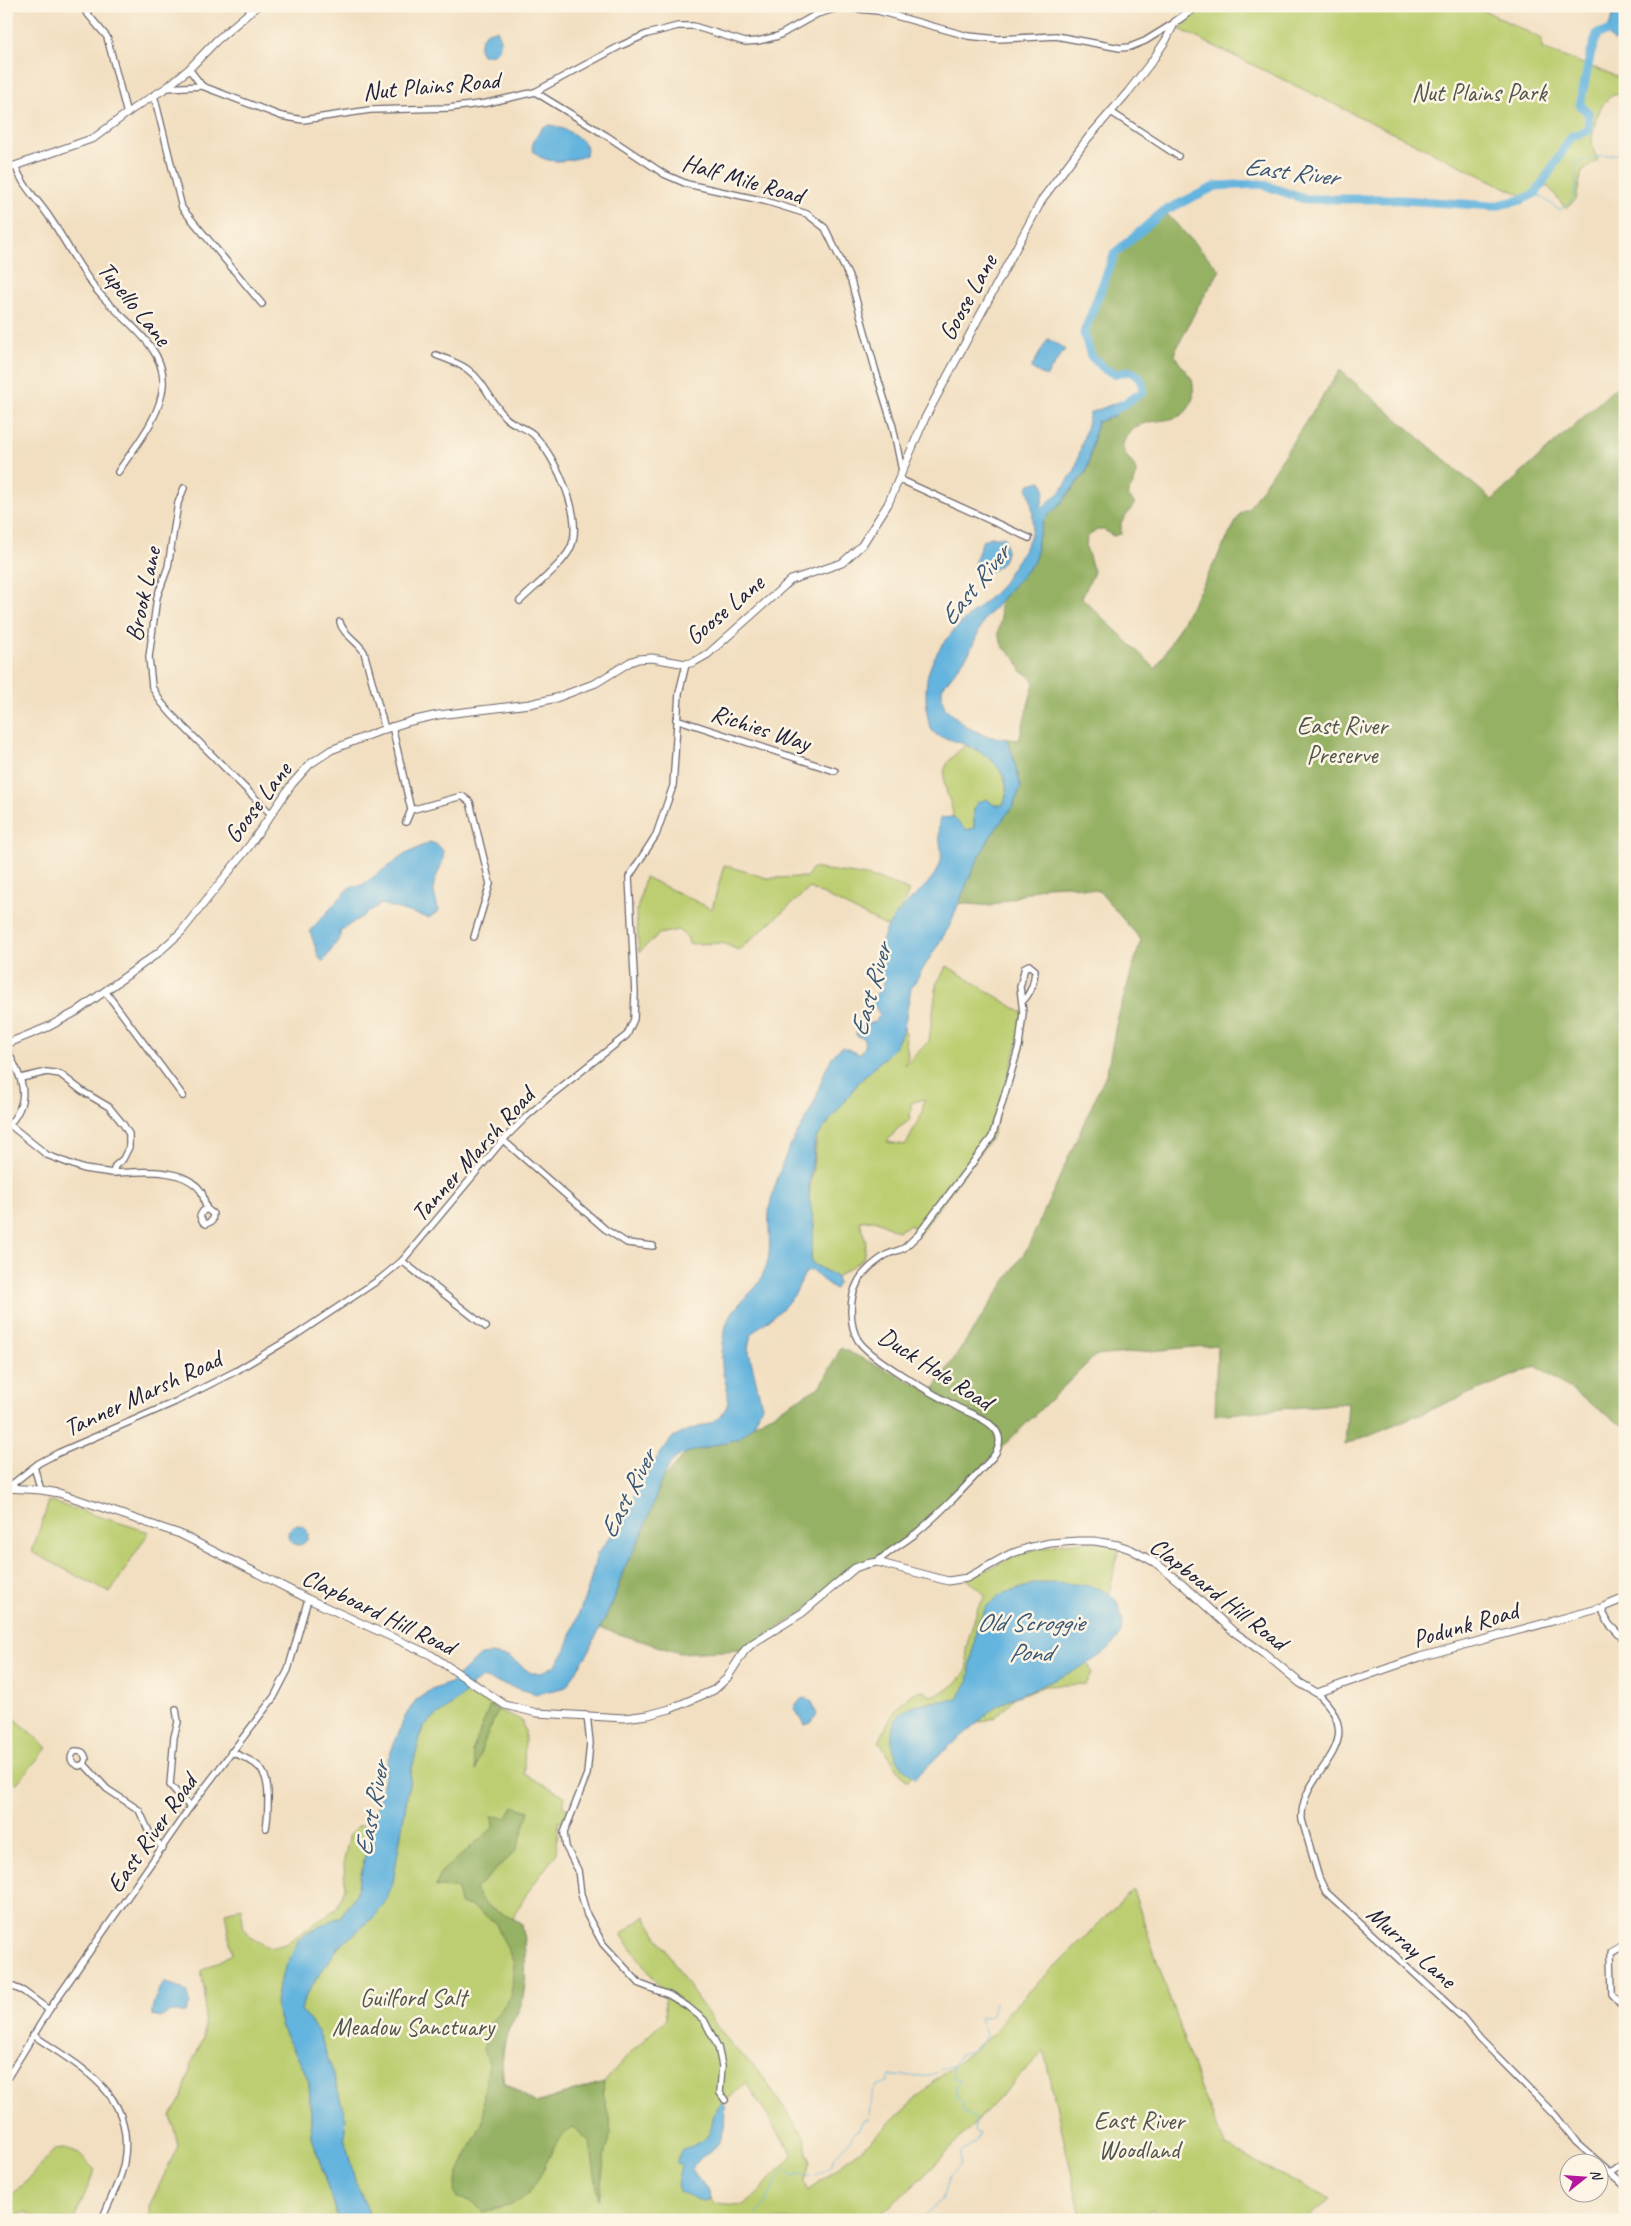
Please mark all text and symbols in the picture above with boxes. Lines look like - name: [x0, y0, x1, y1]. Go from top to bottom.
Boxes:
- street label: Nut Plains Road: [361, 64, 505, 108]
- park label: Nut Plains Park: [1412, 77, 1548, 109]
- street label: Half Mile Road: [678, 146, 811, 213]
- water label: East River: [1242, 149, 1344, 194]
- street label: Goose Lane: [931, 247, 1005, 346]
- street label: Tupello Lane: [90, 255, 179, 354]
- water label: East River: [932, 535, 1020, 632]
- street label: Brook Lane: [117, 543, 169, 644]
- street label: Goose Lane: [679, 566, 772, 652]
- street label: Richies Way: [707, 697, 817, 760]
- park label: East River Preserve: [1297, 710, 1390, 771]
- street label: Goose Lane: [217, 754, 300, 850]
- water label: East River: [842, 936, 901, 1040]
- street label: Tanner Marsh Road: [404, 1078, 544, 1229]
- street label: Duck Hole Road: [872, 1320, 1002, 1420]
- street label: Tanner Marsh Road: [59, 1342, 230, 1444]
- water label: East River: [591, 1441, 666, 1544]
- street label: Clapboard Hill Road: [1143, 1530, 1297, 1660]
- street label: Clapboard Hill Road: [297, 1561, 464, 1665]
- street label: Podunk Road: [1409, 1594, 1526, 1655]
- water label: Old Scroggie Pond: [977, 1606, 1087, 1669]
- water label: East River: [346, 1755, 398, 1858]
- street label: East River Road: [99, 1765, 207, 1899]
- street label: Murray Lane: [1360, 1898, 1464, 1997]
- park label: Guilford Salt Meadow Sanctuary: [332, 1982, 496, 2043]
- park label: East River Woodland: [1094, 2105, 1187, 2166]
- north arrow: [1558, 2154, 1608, 2204]
- text: N: [1587, 2168, 1606, 2183]

